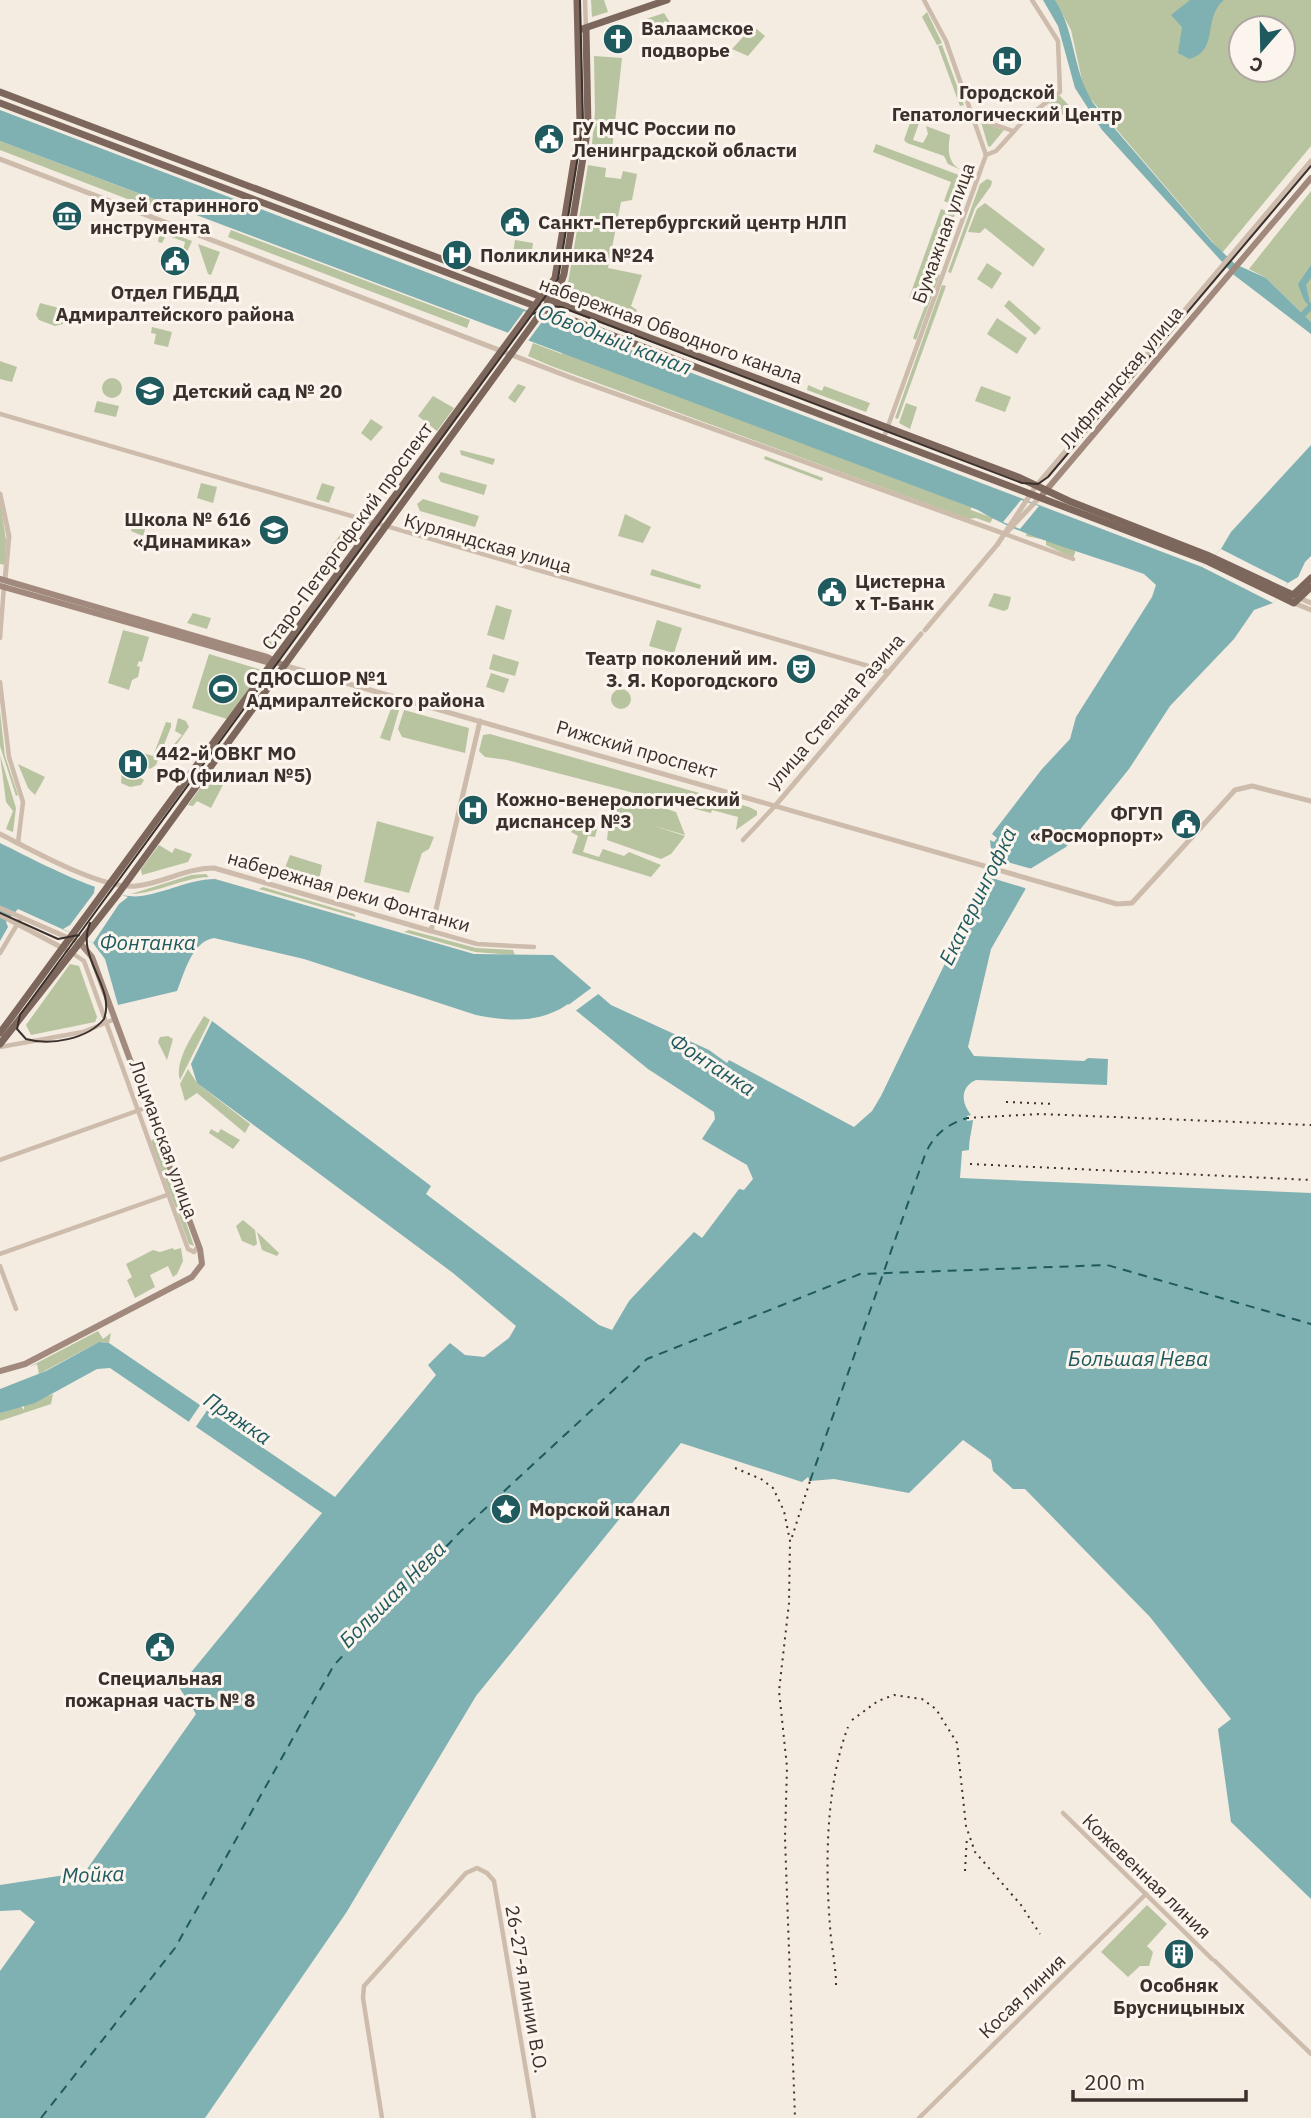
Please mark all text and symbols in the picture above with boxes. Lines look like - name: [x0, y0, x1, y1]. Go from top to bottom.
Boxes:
- north arrow: [1227, 14, 1297, 84]
- place label: Валаамское подворье: [641, 16, 754, 62]
- church icon: Валаамское подворье: [601, 22, 635, 56]
- hospital icon: Городской Гепатологический Центр: [990, 44, 1024, 78]
- text: С: [1246, 52, 1266, 78]
- place label: Городской Гепатологический Центр: [892, 80, 1122, 126]
- place label: ГУ МЧС России по Ленинградской области: [572, 116, 797, 162]
- public building icon: ГУ МЧС России по Ленинградской области: [532, 122, 566, 156]
- street label: Бумажная улица: [906, 159, 980, 307]
- place label: Музей старинного инструмента: [90, 193, 259, 239]
- museum icon: Музей старинного инструмента: [50, 199, 84, 233]
- public building icon: Санкт-Петербургский центр НЛП: [498, 205, 532, 239]
- place label: Санкт-Петербургский центр НЛП: [538, 210, 847, 234]
- hospital icon: Поликлиника №24: [440, 238, 474, 272]
- place label: Поликлиника №24: [480, 243, 654, 267]
- public building icon: Отдел ГИБДД Адмиралтейского района: [158, 244, 192, 278]
- street label: набережная Обводного канала: [536, 271, 806, 389]
- place label: Отдел ГИБДД Адмиралтейского района: [56, 280, 295, 326]
- water label: Обводный канал: [534, 297, 696, 381]
- street label: Лифляндская улица: [1054, 301, 1188, 453]
- school or university icon: Детский сад № 20: [133, 374, 167, 408]
- place label: Детский сад № 20: [173, 379, 342, 403]
- street label: Старо-Петергофский проспект: [256, 417, 438, 655]
- place label: Школа № 616 «Динамика»: [124, 507, 251, 553]
- street label: Курляндская улица: [401, 508, 575, 578]
- school or university icon: Школа № 616 «Динамика»: [257, 513, 291, 547]
- place label: Цистерна х Т-Банк: [855, 569, 945, 615]
- public building icon: Цистерна х Т-Банк: [815, 575, 849, 609]
- street label: улица Степана Разина: [761, 628, 909, 794]
- place label: Театр поколений им. З. Я. Корогодского: [585, 646, 778, 692]
- theatre icon: Театр поколений им. З. Я. Корогодского: [784, 652, 818, 686]
- place label: СДЮСШОР №1 Адмиралтейского района: [246, 666, 485, 712]
- sports icon: СДЮСШОР №1 Адмиралтейского района: [206, 672, 240, 706]
- street label: Рижский проспект: [554, 714, 720, 784]
- place label: 442-й ОВКГ МО РФ (филиал №5): [156, 741, 312, 787]
- hospital icon: 442-й ОВКГ МО РФ (филиал №5): [116, 747, 150, 781]
- place label: Кожно-венерологический диспансер №3: [496, 787, 740, 833]
- hospital icon: Кожно-венерологический диспансер №3: [456, 793, 490, 827]
- place label: ФГУП «Росморпорт»: [1030, 801, 1163, 847]
- public building icon: ФГУП «Росморпорт»: [1169, 807, 1203, 841]
- water label: Екатерингофка: [932, 823, 1022, 969]
- street label: набережная реки Фонтанки: [225, 845, 473, 937]
- water label: Фонтанка: [100, 928, 196, 956]
- water label: Фонтанка: [665, 1026, 761, 1102]
- street label: Лоцманская улица: [124, 1057, 204, 1221]
- water label: Большая Нева: [1068, 1344, 1208, 1372]
- water label: Пряжка: [199, 1385, 277, 1451]
- place icon: Морской канал: [489, 1492, 523, 1526]
- place label: Морской канал: [529, 1497, 670, 1521]
- water label: Большая Нева: [332, 1534, 452, 1654]
- public building icon: Специальная пожарная часть № 8: [143, 1630, 177, 1664]
- place label: Специальная пожарная часть № 8: [65, 1666, 255, 1712]
- street label: Кожевенная линия: [1078, 1808, 1216, 1944]
- water label: Мойка: [61, 1859, 125, 1889]
- street label: 26-27-я линии В.О.: [500, 1903, 554, 2075]
- building icon: Особняк Брусницыных: [1162, 1937, 1196, 1971]
- street label: Косая линия: [974, 1949, 1070, 2043]
- place label: Особняк Брусницыных: [1113, 1973, 1245, 2019]
- scale bar: [1073, 2058, 1246, 2102]
- text: 200 m: [1084, 2068, 1145, 2096]

